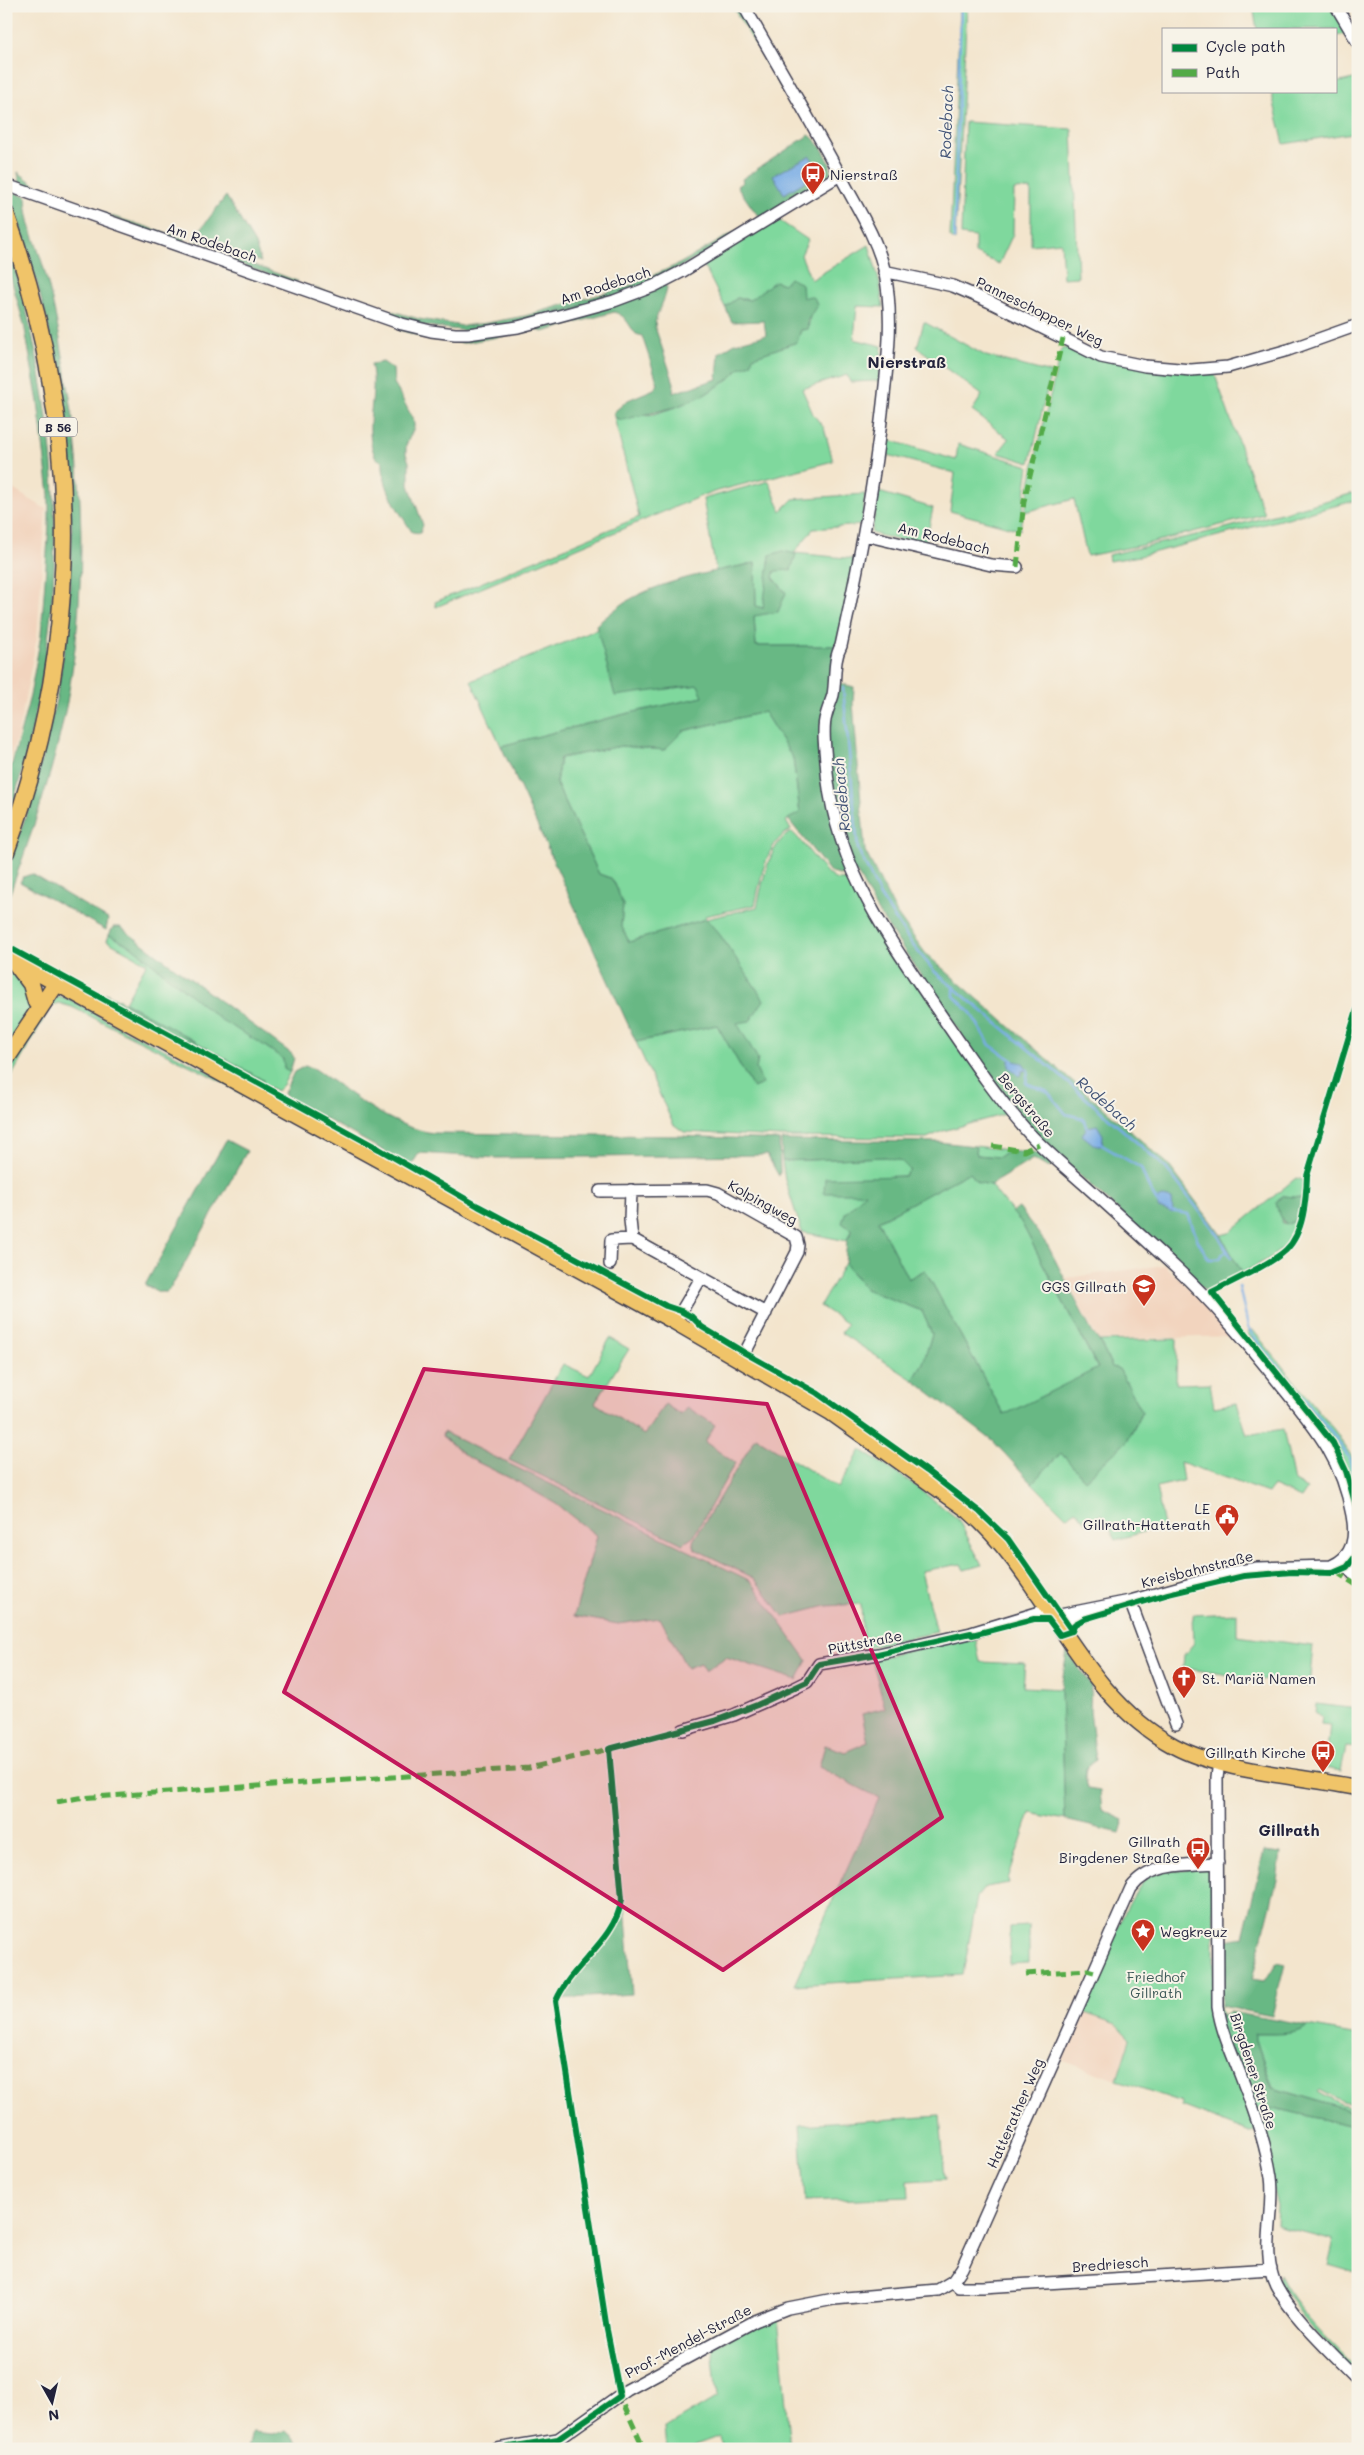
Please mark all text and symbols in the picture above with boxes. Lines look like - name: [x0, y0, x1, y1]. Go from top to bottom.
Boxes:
- legend: [1162, 28, 1336, 92]
- text: Cycle path: [1206, 36, 1285, 56]
- text: Path: [1206, 62, 1240, 82]
- water label: Rodebach: [935, 85, 957, 159]
- bus stop icon: Nierstraß: [800, 161, 826, 195]
- place label: Nierstraß: [830, 165, 898, 184]
- street label: Am Rodebach: [165, 218, 260, 266]
- street label: Am Rodebach: [557, 261, 653, 309]
- street label: Panneschopper Weg: [973, 272, 1107, 350]
- district label: Nierstraß: [868, 351, 946, 372]
- road number: B 56: [39, 418, 77, 437]
- street label: Am Rodebach: [896, 517, 992, 559]
- water label: Rodebach: [828, 758, 854, 832]
- street label: Bergstraße: [994, 1069, 1060, 1141]
- water label: Rodebach: [1073, 1071, 1141, 1135]
- street label: Kolpingweg: [725, 1175, 801, 1229]
- school or university icon: GGS Gillrath: [1131, 1273, 1157, 1307]
- place label: GGS Gillrath: [1041, 1277, 1126, 1296]
- place label: LE Gillrath-Hatterath: [1083, 1499, 1210, 1534]
- public building icon: LE Gillrath-Hatterath: [1214, 1503, 1240, 1537]
- street label: Kreisbahnstraße: [1139, 1546, 1255, 1592]
- street label: Püttstraße: [826, 1626, 904, 1658]
- church icon: St. Mariä Namen: [1171, 1665, 1197, 1699]
- place label: St. Mariä Namen: [1202, 1669, 1316, 1688]
- bus stop icon: Gillrath Kirche: [1310, 1739, 1336, 1773]
- place label: Gillrath Kirche: [1205, 1743, 1306, 1762]
- district label: Gillrath: [1259, 1819, 1319, 1840]
- place label: Gillrath Birgdener Straße: [1059, 1832, 1180, 1867]
- bus stop icon: Gillrath Birgdener Straße: [1185, 1836, 1211, 1870]
- place icon: Wegkreuz: [1130, 1918, 1156, 1952]
- place label: Wegkreuz: [1160, 1922, 1228, 1941]
- park label: Friedhof Gillrath: [1127, 1967, 1186, 2002]
- street label: Birgdener Straße: [1226, 2011, 1282, 2131]
- street label: Hatterather Weg: [982, 2055, 1048, 2171]
- street label: Bredriesch: [1071, 2252, 1149, 2276]
- street label: Prof.-Mendel-Straße: [622, 2300, 754, 2382]
- north arrow: [28, 2378, 78, 2428]
- text: N: [47, 2405, 60, 2426]

